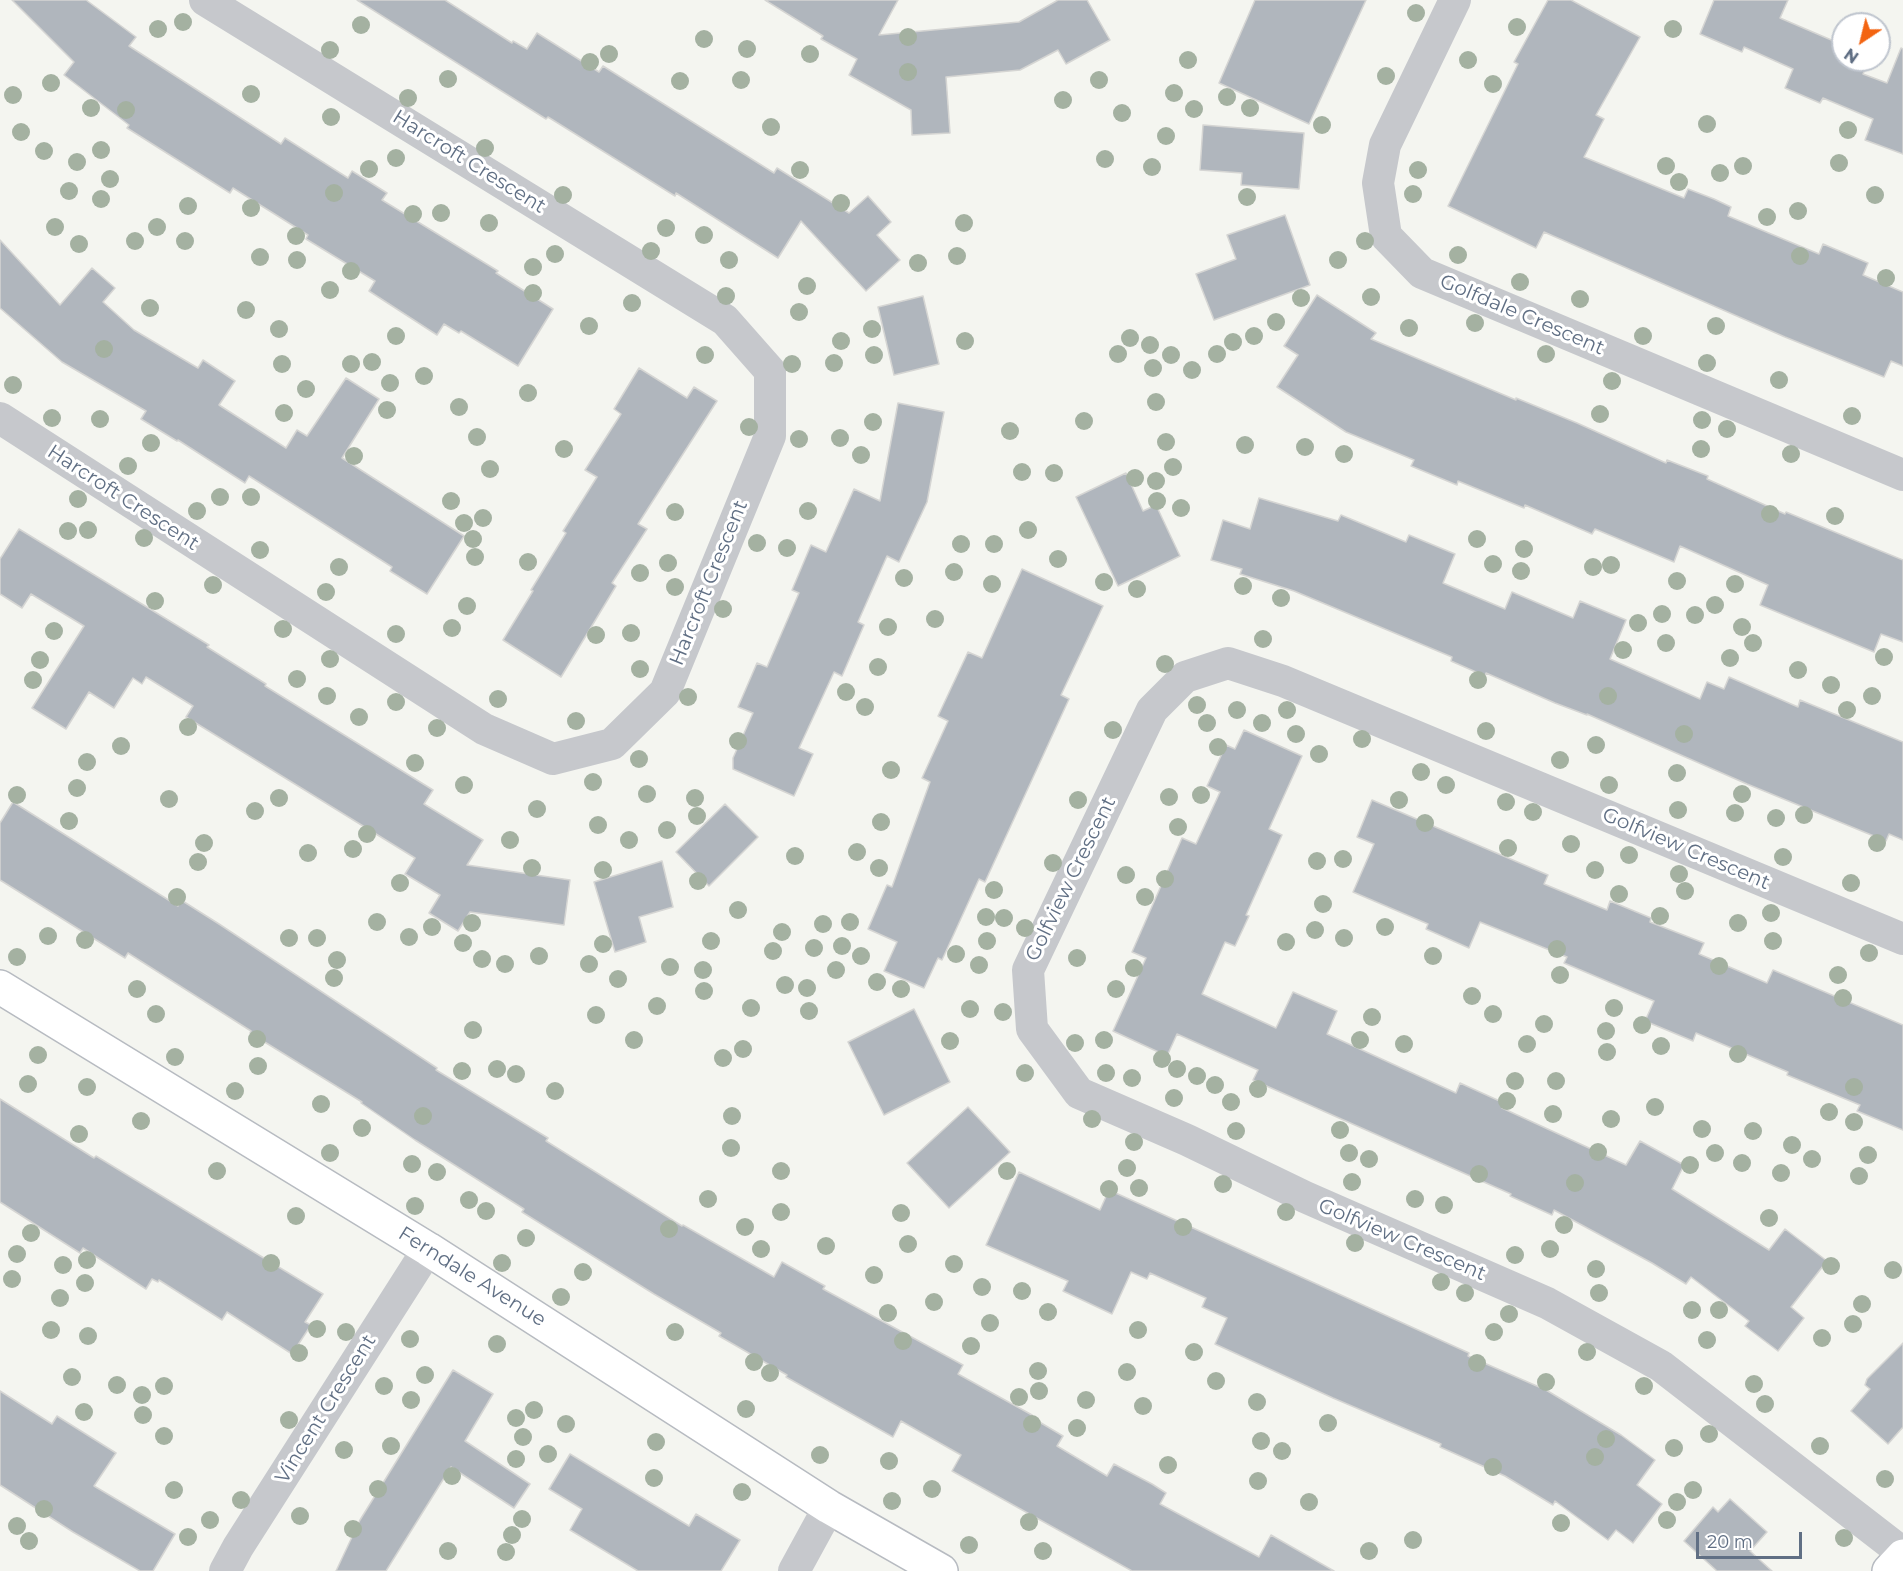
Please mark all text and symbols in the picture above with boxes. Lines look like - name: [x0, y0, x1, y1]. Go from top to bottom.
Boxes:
- north arrow: [1831, 12, 1891, 72]
- text: N: [1841, 44, 1862, 67]
- street label: Harcroft Crescent: [388, 105, 550, 219]
- street label: Golfdale Crescent: [1436, 269, 1608, 361]
- street label: Harcroft Crescent: [43, 440, 203, 556]
- street label: Harcroft Crescent: [665, 497, 753, 669]
- street label: Golfview Crescent: [1021, 793, 1121, 965]
- street label: Golfview Crescent: [1599, 803, 1773, 895]
- street label: Golfview Crescent: [1315, 1194, 1489, 1286]
- street label: Ferndale Avenue: [394, 1222, 550, 1332]
- street label: Vincent Crescent: [270, 1330, 382, 1488]
- scale bar: [1699, 1520, 1806, 1558]
- text: 20 m: [1707, 1531, 1753, 1553]

